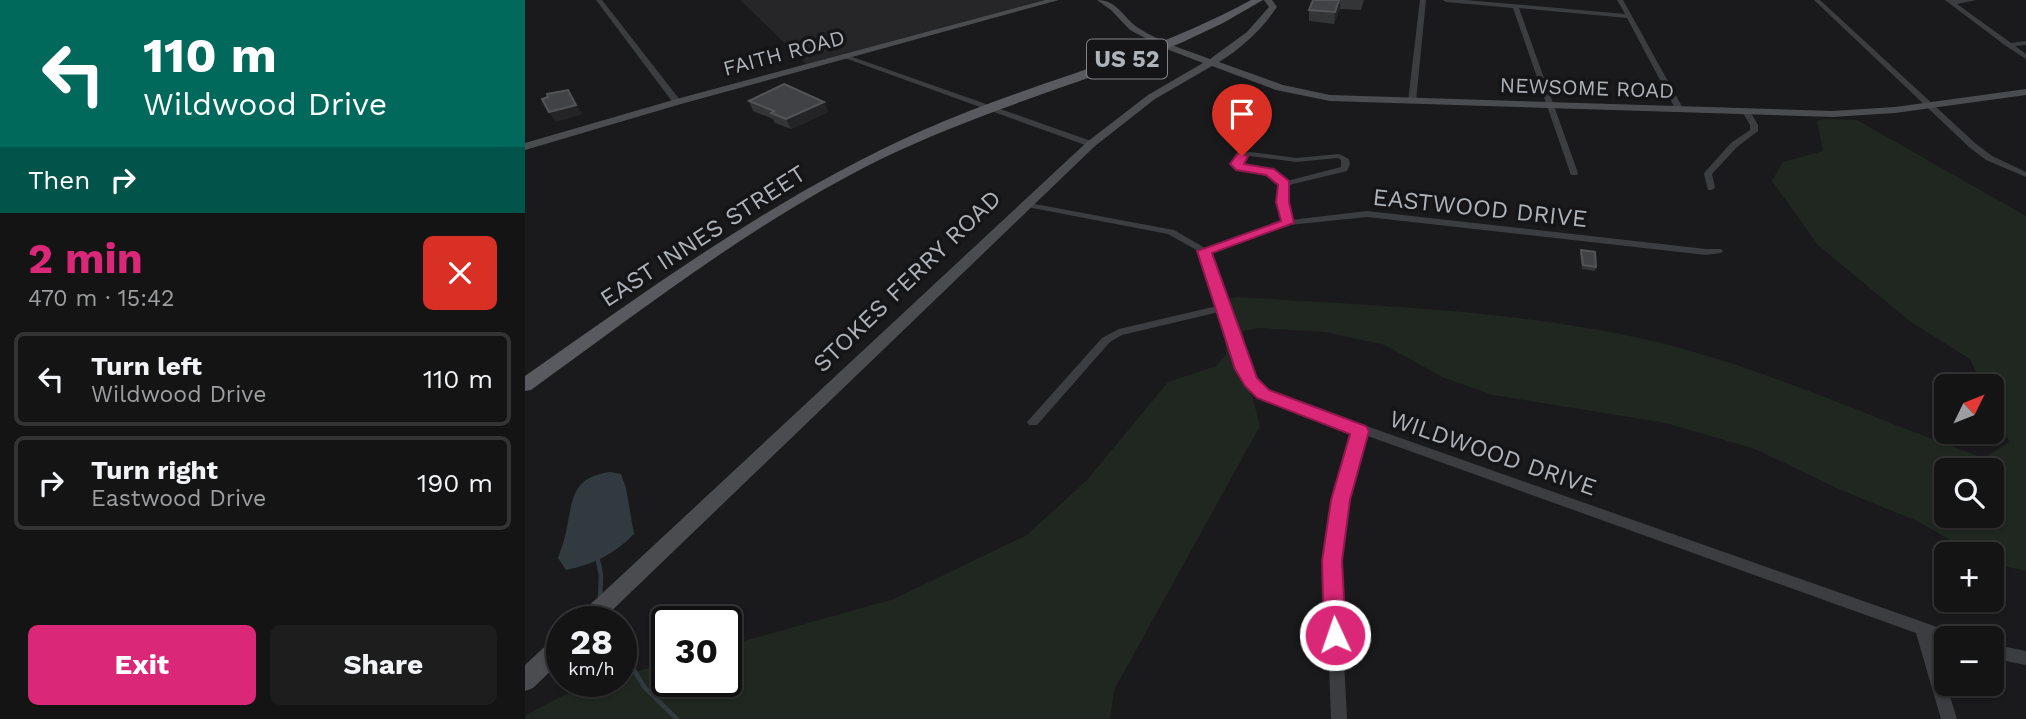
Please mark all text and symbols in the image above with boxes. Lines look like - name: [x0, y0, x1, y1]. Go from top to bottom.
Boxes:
- street label: FAITH ROAD: [720, 24, 847, 81]
- text: 110 m: [143, 26, 277, 84]
- icon: left: [28, 28, 119, 119]
- road number: US 52: [1087, 40, 1167, 78]
- street label: NEWSOME ROAD: [1499, 72, 1675, 103]
- pin: [1212, 84, 1272, 156]
- text: Wildwood Drive: [143, 85, 387, 123]
- icon: arrive: [1223, 95, 1261, 133]
- street label: EAST INNES STREET: [595, 159, 811, 313]
- icon: right: [104, 161, 142, 199]
- text: Then: [28, 165, 90, 195]
- street label: EASTWOOD DRIVE: [1371, 183, 1589, 233]
- street label: STOKES FERRY ROAD: [807, 184, 1007, 378]
- text: 2 min: [28, 234, 143, 283]
- button: close: [423, 236, 497, 310]
- text: 470 m · 15:42: [28, 285, 174, 312]
- text: Turn left: [91, 351, 202, 381]
- icon: left: [32, 360, 70, 398]
- text: 110 m: [423, 364, 493, 394]
- north arrow: [1934, 374, 2004, 444]
- map controls: [1934, 374, 2004, 696]
- text: Wildwood Drive: [91, 381, 267, 408]
- street label: WILDWOOD DRIVE: [1386, 404, 1600, 502]
- text: Turn right: [91, 455, 218, 485]
- button: search: [1934, 458, 2004, 528]
- icon: right: [32, 464, 70, 502]
- text: 190 m: [417, 468, 493, 498]
- text: Eastwood Drive: [91, 485, 266, 512]
- button: +: [1934, 542, 2004, 612]
- position arrow: [1298, 598, 1372, 672]
- speed limit sign: 30: [651, 606, 742, 697]
- text: 28: [570, 621, 613, 663]
- button: Exit: [28, 625, 256, 705]
- button: Share: [270, 625, 497, 705]
- button: −: [1934, 626, 2004, 696]
- text: km/h: [568, 658, 615, 679]

